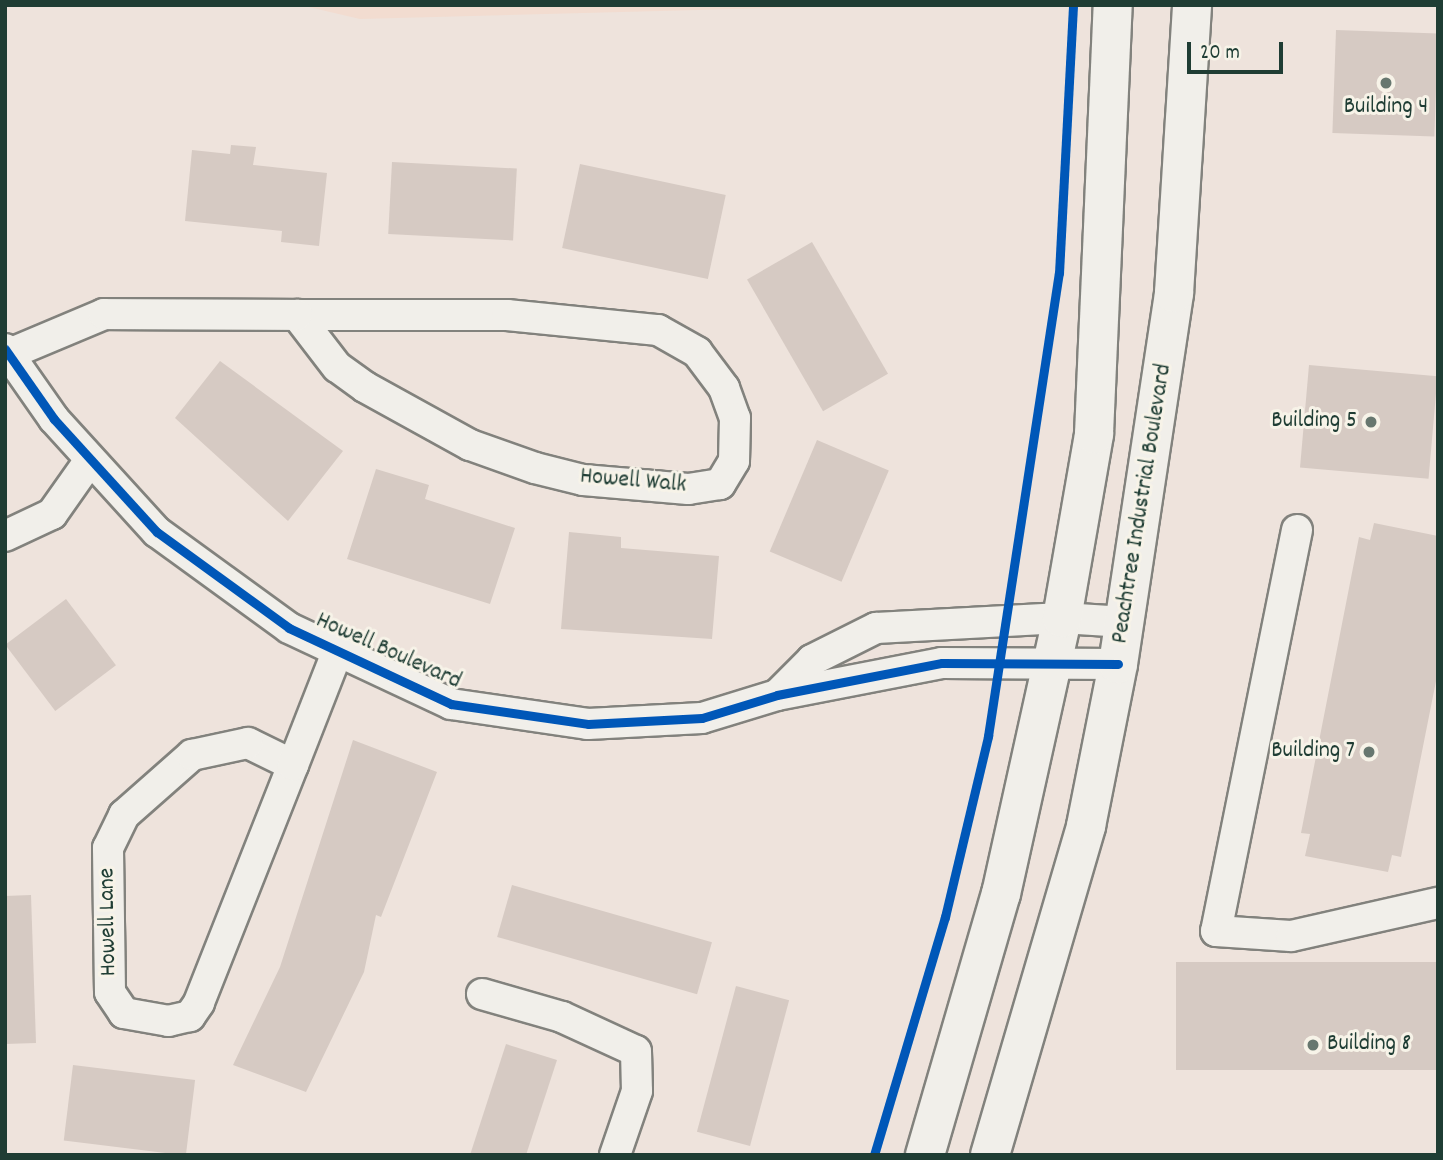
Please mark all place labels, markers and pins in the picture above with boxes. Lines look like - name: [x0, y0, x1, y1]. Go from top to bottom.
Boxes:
- marker: Building 4: [1378, 75, 1394, 91]
- place label: Building 4: [1344, 94, 1428, 122]
- place label: Building 5: [1271, 408, 1357, 436]
- marker: Building 5: [1363, 414, 1379, 430]
- place label: Building 7: [1271, 738, 1355, 766]
- marker: Building 7: [1361, 744, 1377, 760]
- place label: Building 8: [1327, 1031, 1411, 1059]
- marker: Building 8: [1305, 1037, 1321, 1053]

